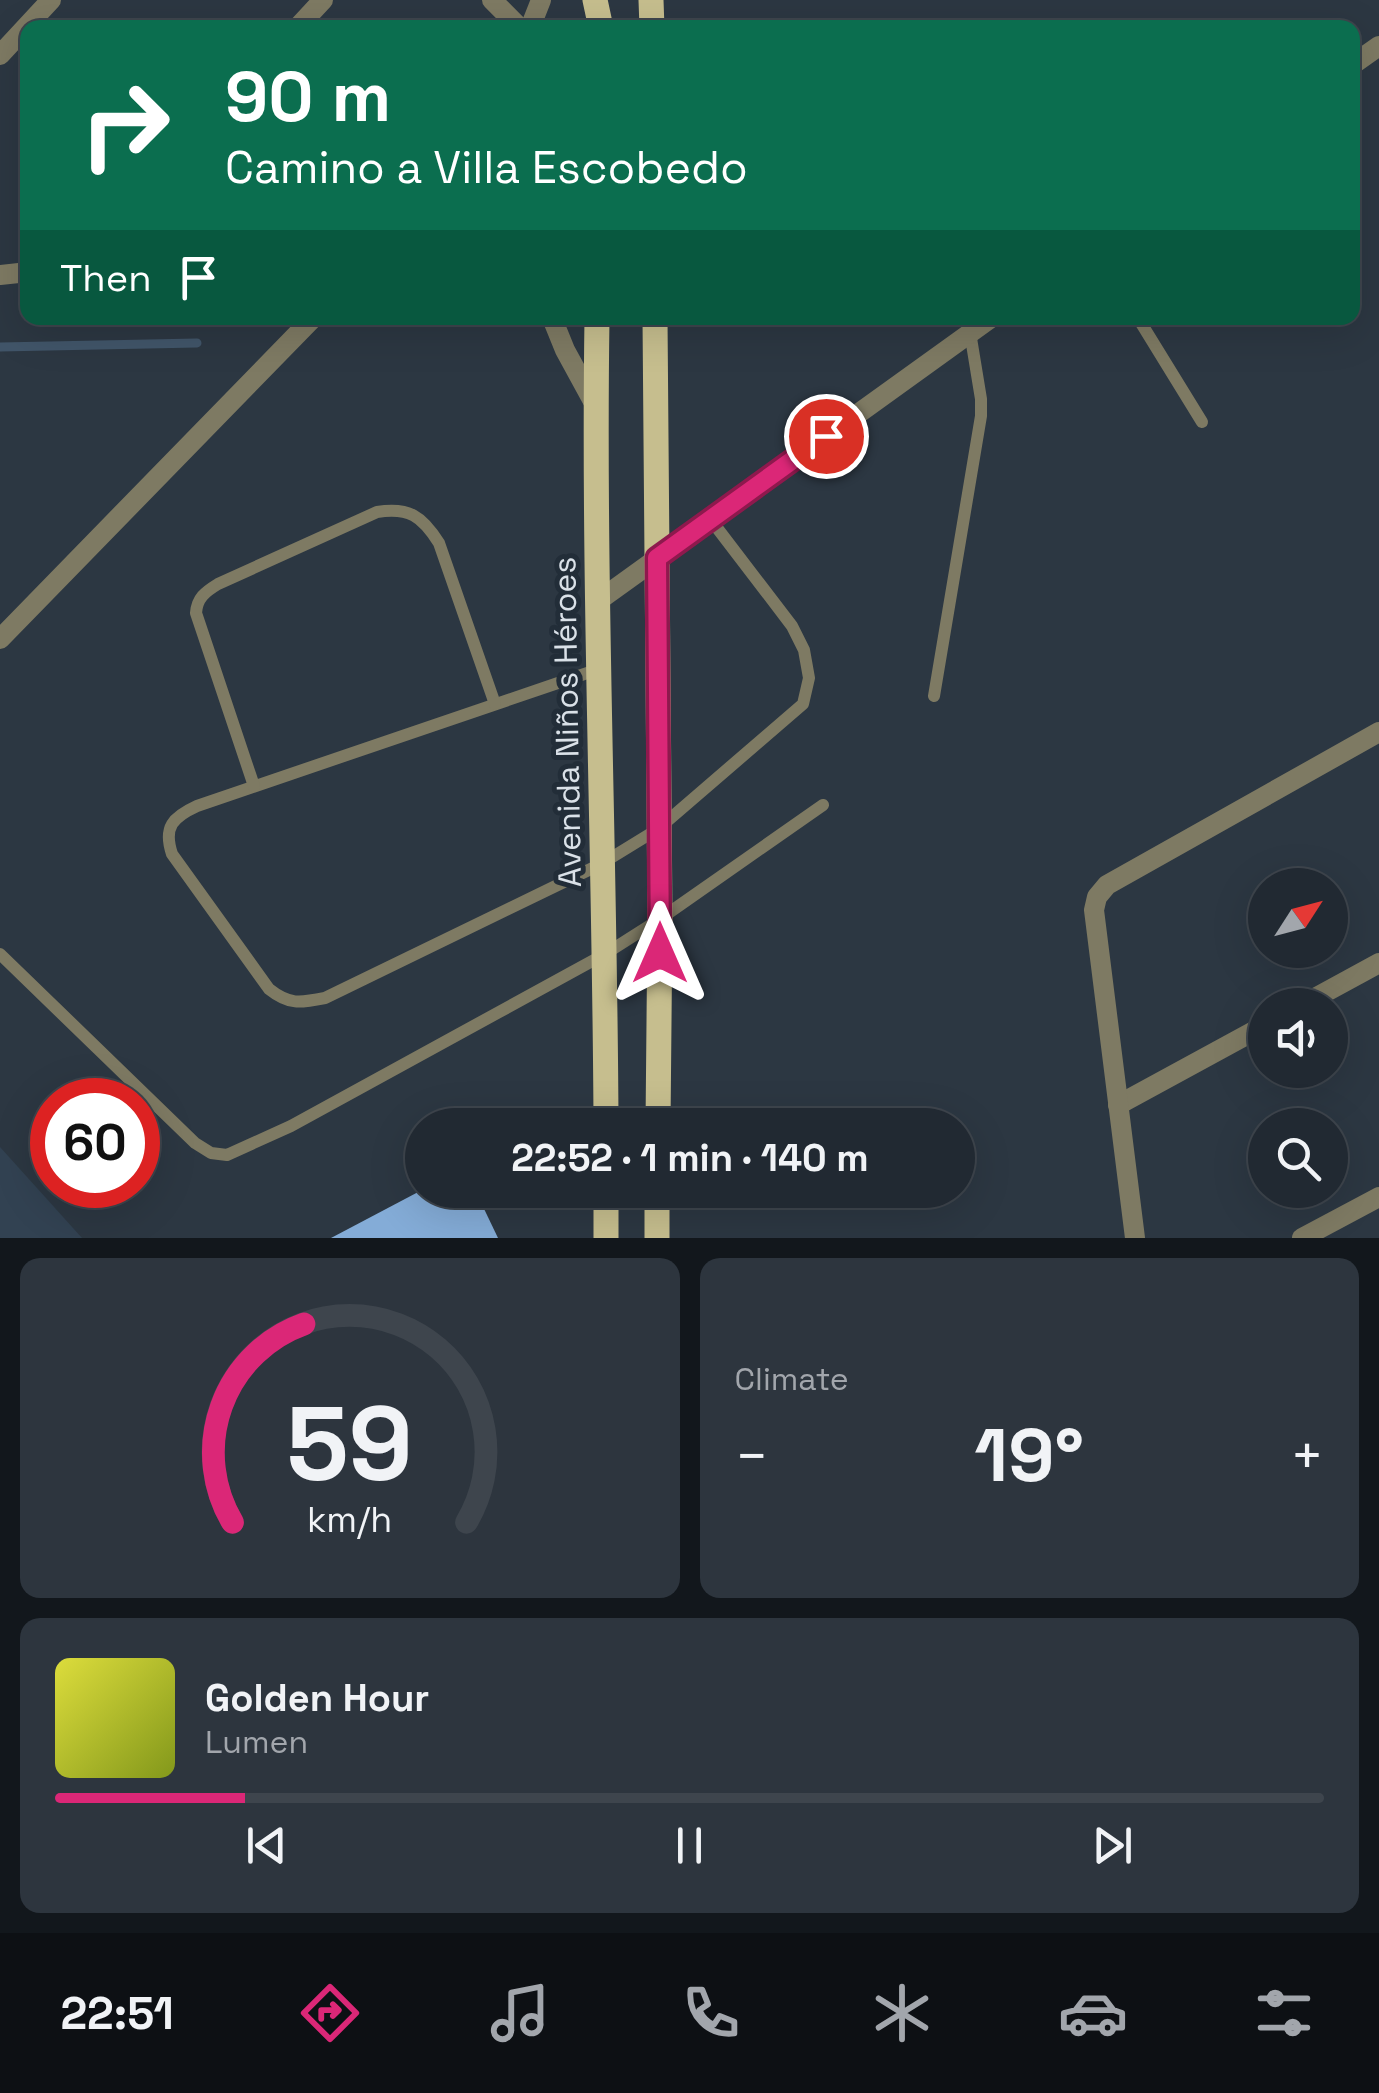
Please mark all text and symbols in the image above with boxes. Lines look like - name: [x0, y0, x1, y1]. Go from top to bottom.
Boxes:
- text: 90 m: [225, 52, 391, 141]
- icon: right: [60, 60, 190, 190]
- text: Camino a Villa Escobedo: [225, 139, 748, 196]
- icon: arrive: [171, 250, 226, 305]
- text: Then: [60, 254, 151, 302]
- pin: [784, 394, 869, 479]
- icon: arrive: [799, 409, 854, 464]
- street label: Avenida Niños Héroes: [544, 556, 590, 888]
- north arrow: [1248, 868, 1348, 968]
- map controls: [1248, 868, 1348, 1208]
- position arrow: [608, 901, 712, 1005]
- button: sound: [1248, 988, 1348, 1088]
- speed limit sign: 60: [30, 1078, 160, 1208]
- button: search: [1248, 1108, 1348, 1208]
- text: 22:52 · 1 min · 140 m: [511, 1134, 869, 1182]
- text: Climate: [735, 1359, 849, 1399]
- text: 59: [286, 1378, 413, 1510]
- text: 19°: [974, 1407, 1084, 1503]
- text: −: [735, 1421, 769, 1491]
- text: +: [1290, 1421, 1324, 1491]
- text: km/h: [307, 1497, 392, 1542]
- text: Golden Hour: [205, 1674, 429, 1722]
- text: Lumen: [205, 1722, 308, 1762]
- icon: previous: [239, 1818, 294, 1873]
- icon: pause: [662, 1818, 717, 1873]
- icon: next: [1085, 1818, 1140, 1873]
- icon: directions: [295, 1978, 365, 2048]
- icon: music: [485, 1978, 555, 2048]
- icon: phone: [676, 1978, 746, 2048]
- icon: climate: [867, 1978, 937, 2048]
- icon: car: [1058, 1978, 1128, 2048]
- icon: filters: [1249, 1978, 1319, 2048]
- text: 22:51: [60, 1985, 174, 2042]

